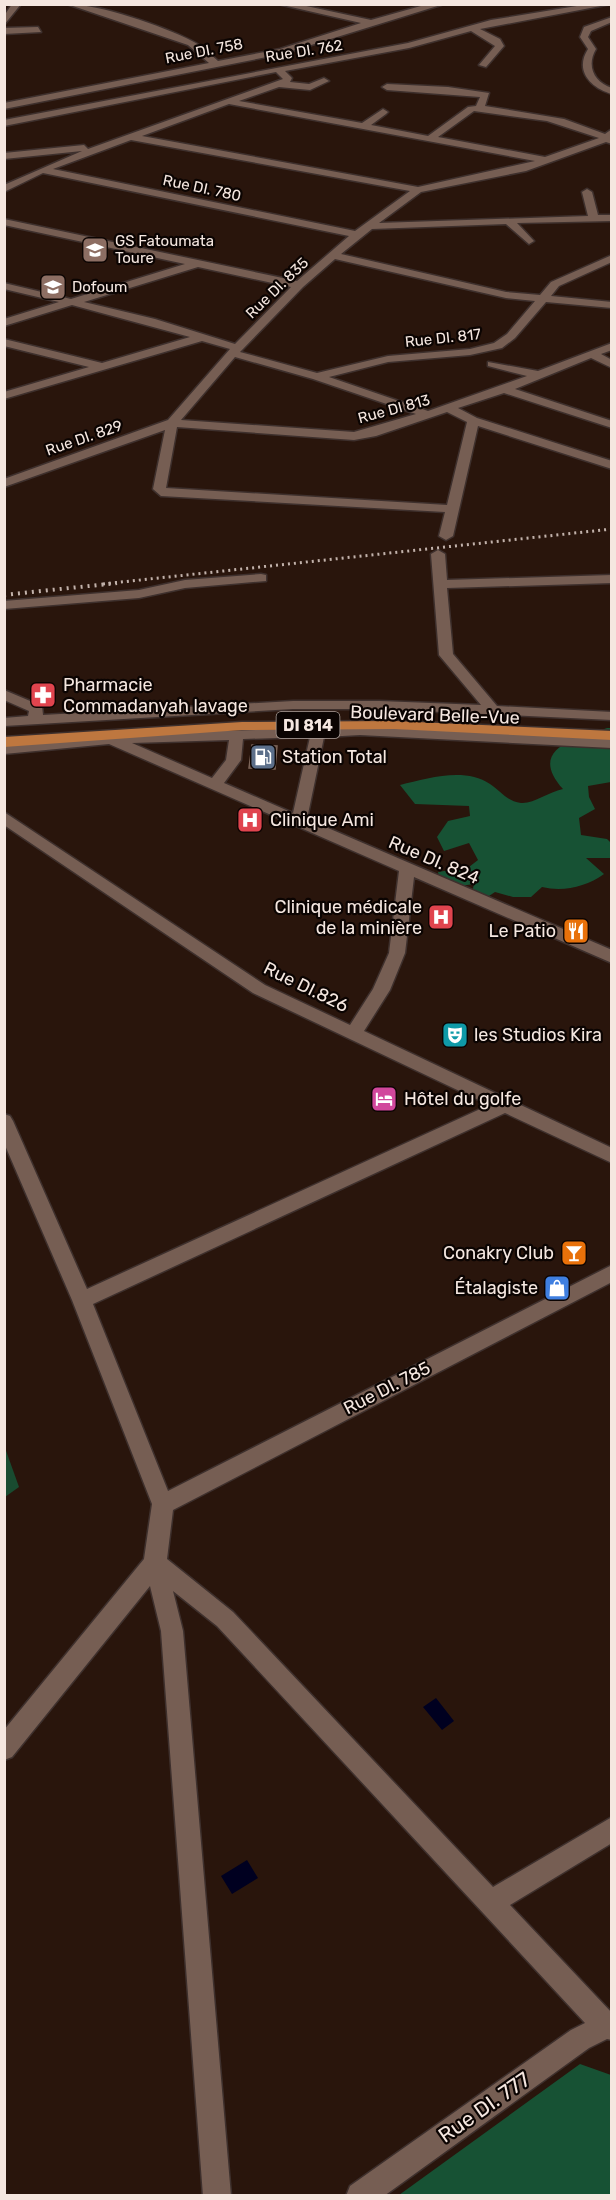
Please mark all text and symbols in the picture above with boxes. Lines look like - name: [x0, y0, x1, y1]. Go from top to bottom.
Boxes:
- street label: Rue DI. 758: [164, 35, 244, 67]
- street label: Rue DI. 762: [264, 36, 344, 66]
- street label: Rue DI. 780: [161, 171, 243, 205]
- place label: GS Fatoumata Toure: [115, 232, 214, 267]
- school or university icon: GS Fatoumata Toure: [80, 235, 110, 265]
- street label: Rue DI. 835: [242, 254, 312, 322]
- school or university icon: Dofoum: [38, 272, 68, 302]
- place label: Dofoum: [72, 278, 127, 296]
- street label: Rue DI. 817: [404, 325, 482, 351]
- street label: Rue DI 813: [356, 391, 432, 427]
- street label: Rue DI. 829: [43, 416, 125, 460]
- place label: Pharmacie Commadanyah lavage: [63, 674, 248, 717]
- pharmacy icon: Pharmacie Commadanyah lavage: [28, 680, 58, 710]
- street label: Boulevard Belle-Vue: [350, 701, 520, 729]
- road number: DI 814: [276, 712, 340, 738]
- fuel station icon: Station Total: [248, 742, 278, 772]
- place label: Station Total: [282, 746, 387, 768]
- hospital icon: Clinique Ami: [235, 805, 265, 835]
- place label: Clinique Ami: [270, 809, 374, 831]
- street label: Rue DI. 824: [385, 831, 483, 889]
- place label: Clinique médicale de la minière: [274, 896, 422, 939]
- hospital icon: Clinique médicale de la minière: [426, 902, 456, 932]
- restaurant icon: Le Patio: [561, 916, 591, 946]
- place label: Le Patio: [489, 920, 556, 942]
- street label: Rue DI.826: [260, 957, 352, 1017]
- theatre icon: les Studios Kira: [440, 1020, 470, 1050]
- place label: les Studios Kira: [474, 1024, 602, 1046]
- hotel icon: Hôtel du golfe: [369, 1084, 399, 1114]
- place label: Hôtel du golfe: [404, 1088, 521, 1110]
- bar icon: Conakry Club: [559, 1238, 589, 1268]
- place label: Conakry Club: [443, 1242, 554, 1264]
- shop icon: Étalagiste: [542, 1273, 572, 1303]
- place label: Étalagiste: [455, 1277, 538, 1299]
- street label: Rue DI. 785: [340, 1357, 434, 1419]
- street label: Rue DI. 777: [433, 2066, 535, 2148]

